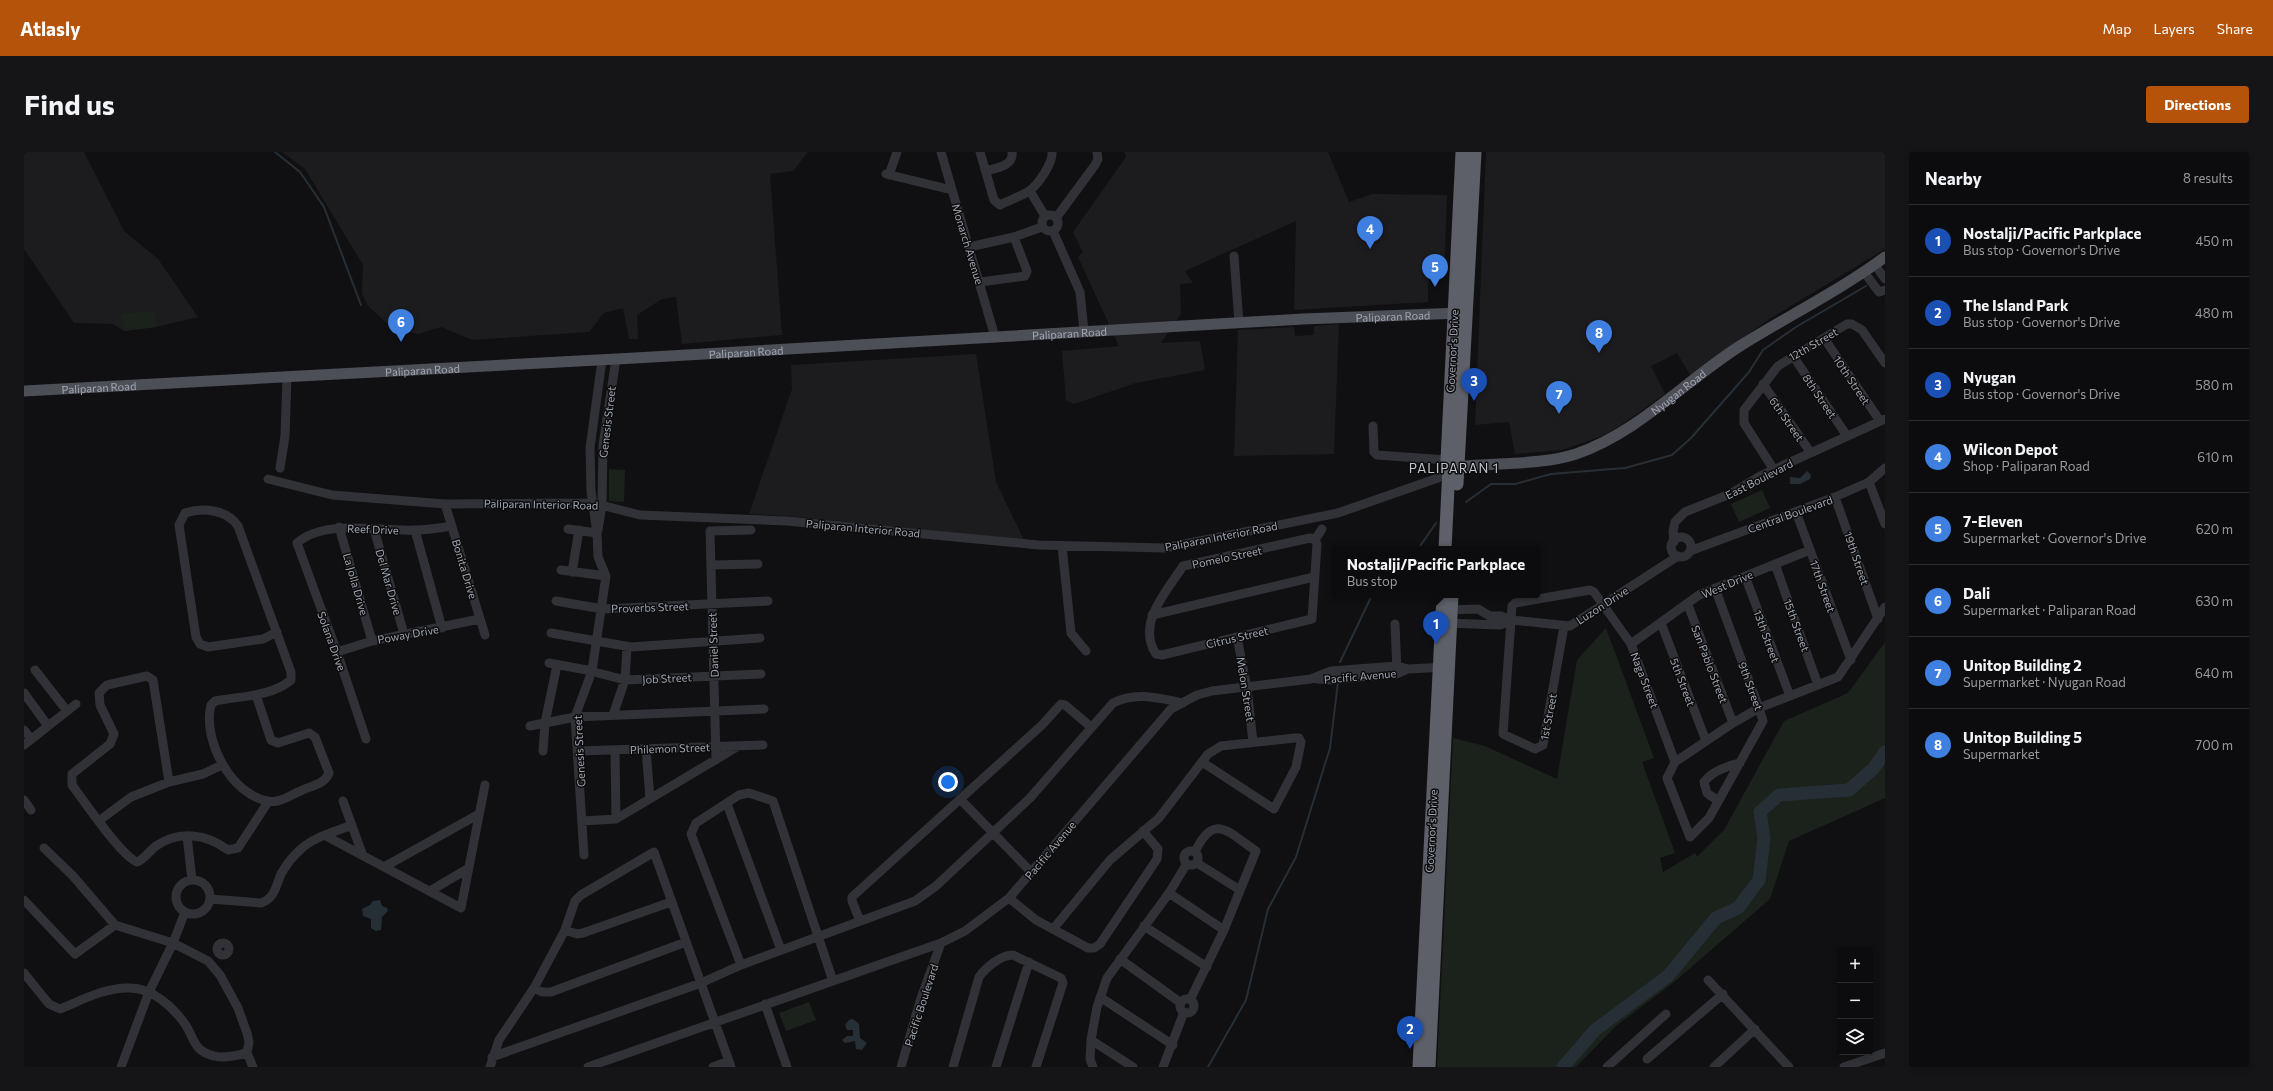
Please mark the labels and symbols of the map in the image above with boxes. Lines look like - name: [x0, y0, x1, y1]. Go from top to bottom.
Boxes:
- street label: Monarch Avenue: [950, 202, 987, 286]
- pin: 4: [1357, 216, 1383, 249]
- pin: 5: [1422, 254, 1448, 287]
- street label: Paliparan Road: [1355, 308, 1431, 324]
- pin: 6: [388, 309, 414, 342]
- street label: Governor's Drive: [1443, 309, 1461, 393]
- pin: 8: [1586, 320, 1612, 353]
- street label: Paliparan Road: [1032, 324, 1107, 341]
- street label: 12th Street: [1786, 324, 1840, 363]
- street label: Paliparan Road: [708, 343, 784, 360]
- street label: 10th Street: [1831, 353, 1873, 407]
- street label: Paliparan Road: [385, 361, 460, 378]
- street label: Nyugan Road: [1648, 366, 1708, 417]
- pin: 3: [1461, 368, 1487, 401]
- street label: 8th Street: [1800, 371, 1840, 421]
- street label: Paliparan Road: [61, 378, 137, 395]
- pin: 7: [1546, 381, 1572, 414]
- street label: Genesis Street: [596, 385, 618, 459]
- street label: 6th Street: [1767, 395, 1807, 444]
- street label: East Boulevard: [1723, 456, 1795, 502]
- district label: PALIPARAN 1: [1409, 460, 1499, 476]
- street label: Central Boulevard: [1746, 493, 1834, 535]
- street label: Paliparan Interior Road: [484, 497, 598, 511]
- street label: Paliparan Interior Road: [805, 517, 921, 539]
- street label: Paliparan Interior Road: [1164, 519, 1278, 553]
- street label: Reef Drive: [347, 522, 399, 536]
- street label: 19th Street: [1842, 530, 1872, 587]
- street label: Bonita Drive: [450, 538, 480, 601]
- street label: Pomelo Street: [1191, 543, 1264, 571]
- street label: Del Mar Drive: [373, 547, 405, 617]
- street label: La Jolla Drive: [340, 551, 371, 617]
- street label: 17th Street: [1808, 558, 1839, 614]
- street label: West Drive: [1699, 567, 1755, 601]
- street label: Luzon Drive: [1574, 583, 1631, 627]
- street label: 15th Street: [1781, 597, 1813, 654]
- street label: Proverbs Street: [611, 599, 690, 615]
- street label: 13th Street: [1751, 608, 1783, 665]
- street label: Solana Drive: [315, 609, 349, 673]
- pin: 1: [1423, 611, 1449, 644]
- street label: Daniel Street: [705, 612, 721, 678]
- street label: Poway Drive: [376, 622, 440, 646]
- street label: Citrus Street: [1205, 623, 1270, 650]
- street label: San Pablo Street: [1689, 623, 1731, 705]
- street label: Naga Street: [1628, 650, 1662, 710]
- street label: Melon Street: [1234, 656, 1258, 723]
- street label: 5th Street: [1668, 656, 1698, 708]
- street label: 9th Street: [1736, 660, 1766, 712]
- street label: Pacific Avenue: [1323, 666, 1397, 686]
- street label: Job Street: [642, 670, 693, 687]
- street label: 1st Street: [1537, 692, 1559, 742]
- street label: Genesis Street: [571, 714, 587, 787]
- street label: Philemon Street: [630, 740, 711, 756]
- your location: [938, 772, 958, 792]
- street label: Governor's Drive: [1422, 789, 1440, 873]
- street label: Pacific Avenue: [1022, 818, 1078, 882]
- street label: Pacific Boulevard: [902, 962, 940, 1048]
- pin: 2: [1397, 1016, 1423, 1049]

